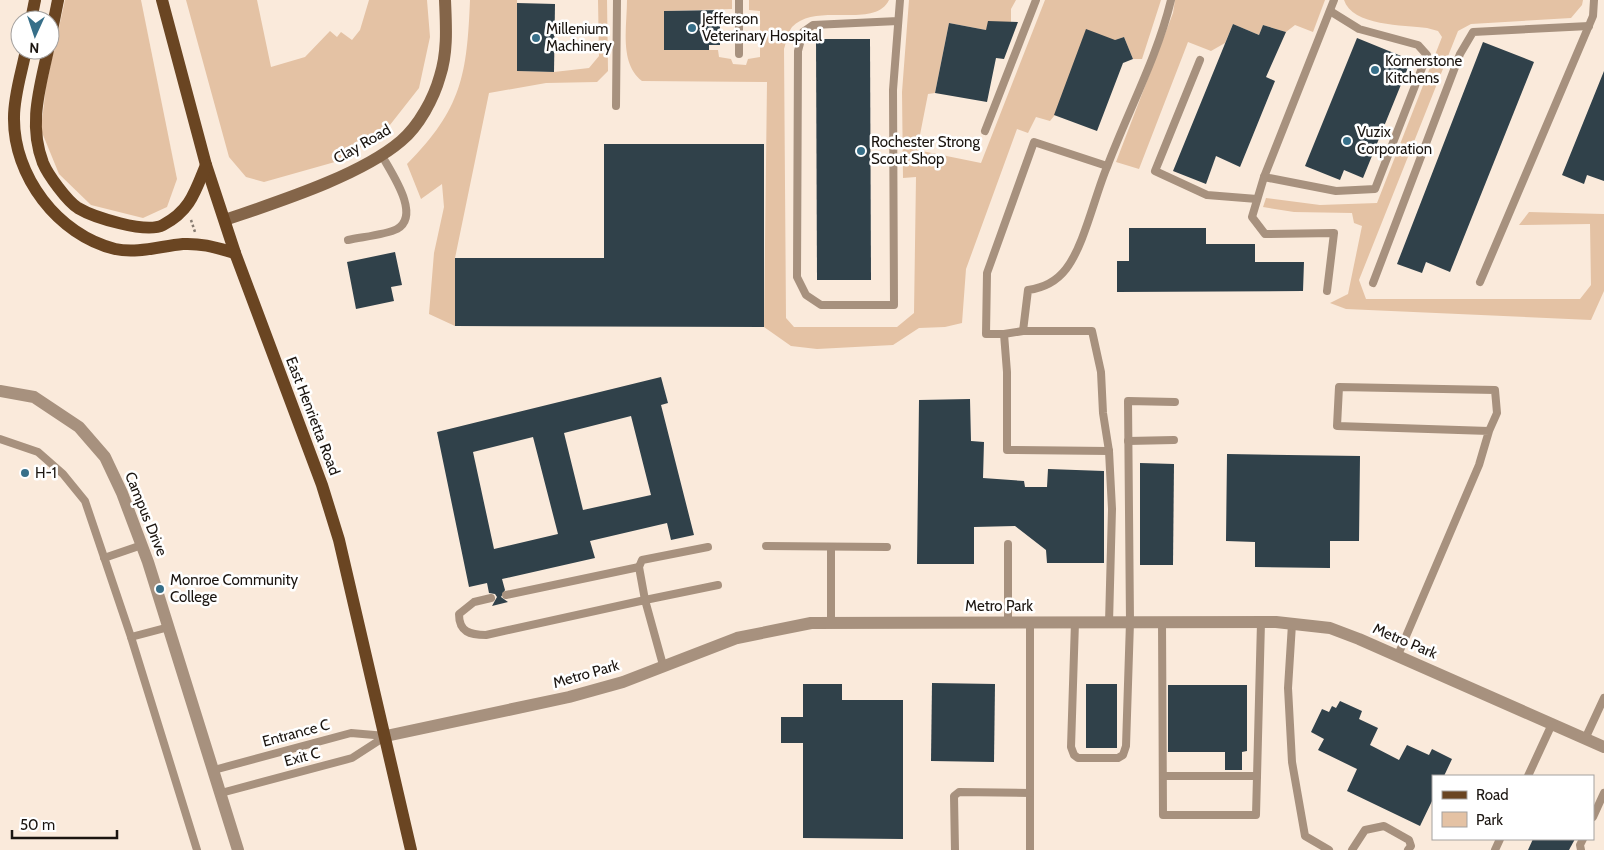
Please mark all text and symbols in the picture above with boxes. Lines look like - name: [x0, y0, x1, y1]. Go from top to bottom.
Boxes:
- north arrow: [10, 10, 60, 60]
- place label: Jefferson Veterinary Hospital: [701, 10, 822, 45]
- place label: Millenium Machinery: [546, 20, 612, 55]
- marker: Jefferson Veterinary Hospital: [686, 22, 698, 34]
- marker: Millenium Machinery: [530, 32, 542, 44]
- text: N: [29, 39, 40, 57]
- place label: Kornerstone Kitchens: [1385, 52, 1463, 87]
- marker: Kornerstone Kitchens: [1369, 64, 1381, 76]
- street label: Clay Road: [330, 120, 394, 168]
- place label: Vuzix Corporation: [1357, 123, 1432, 158]
- place label: Rochester Strong Scout Shop: [871, 133, 980, 168]
- marker: Vuzix Corporation: [1341, 135, 1353, 147]
- marker: Rochester Strong Scout Shop: [855, 145, 867, 157]
- street label: East Henrietta Road: [282, 354, 344, 478]
- place label: H-1: [35, 464, 57, 482]
- marker: H-1: [19, 467, 31, 479]
- street label: Campus Drive: [121, 469, 171, 559]
- place label: Monroe Community College: [170, 571, 299, 606]
- marker: Monroe Community College: [154, 583, 166, 595]
- street label: Metro Park: [965, 597, 1033, 615]
- street label: Metro Park: [1370, 619, 1440, 663]
- street label: Metro Park: [551, 656, 621, 692]
- street label: Entrance C: [260, 715, 332, 751]
- street label: Exit C: [282, 744, 322, 770]
- legend: [1432, 775, 1594, 840]
- text: Road: [1476, 786, 1509, 804]
- scale bar: [12, 808, 118, 840]
- text: Park: [1476, 811, 1503, 829]
- text: 50 m: [20, 816, 55, 834]

